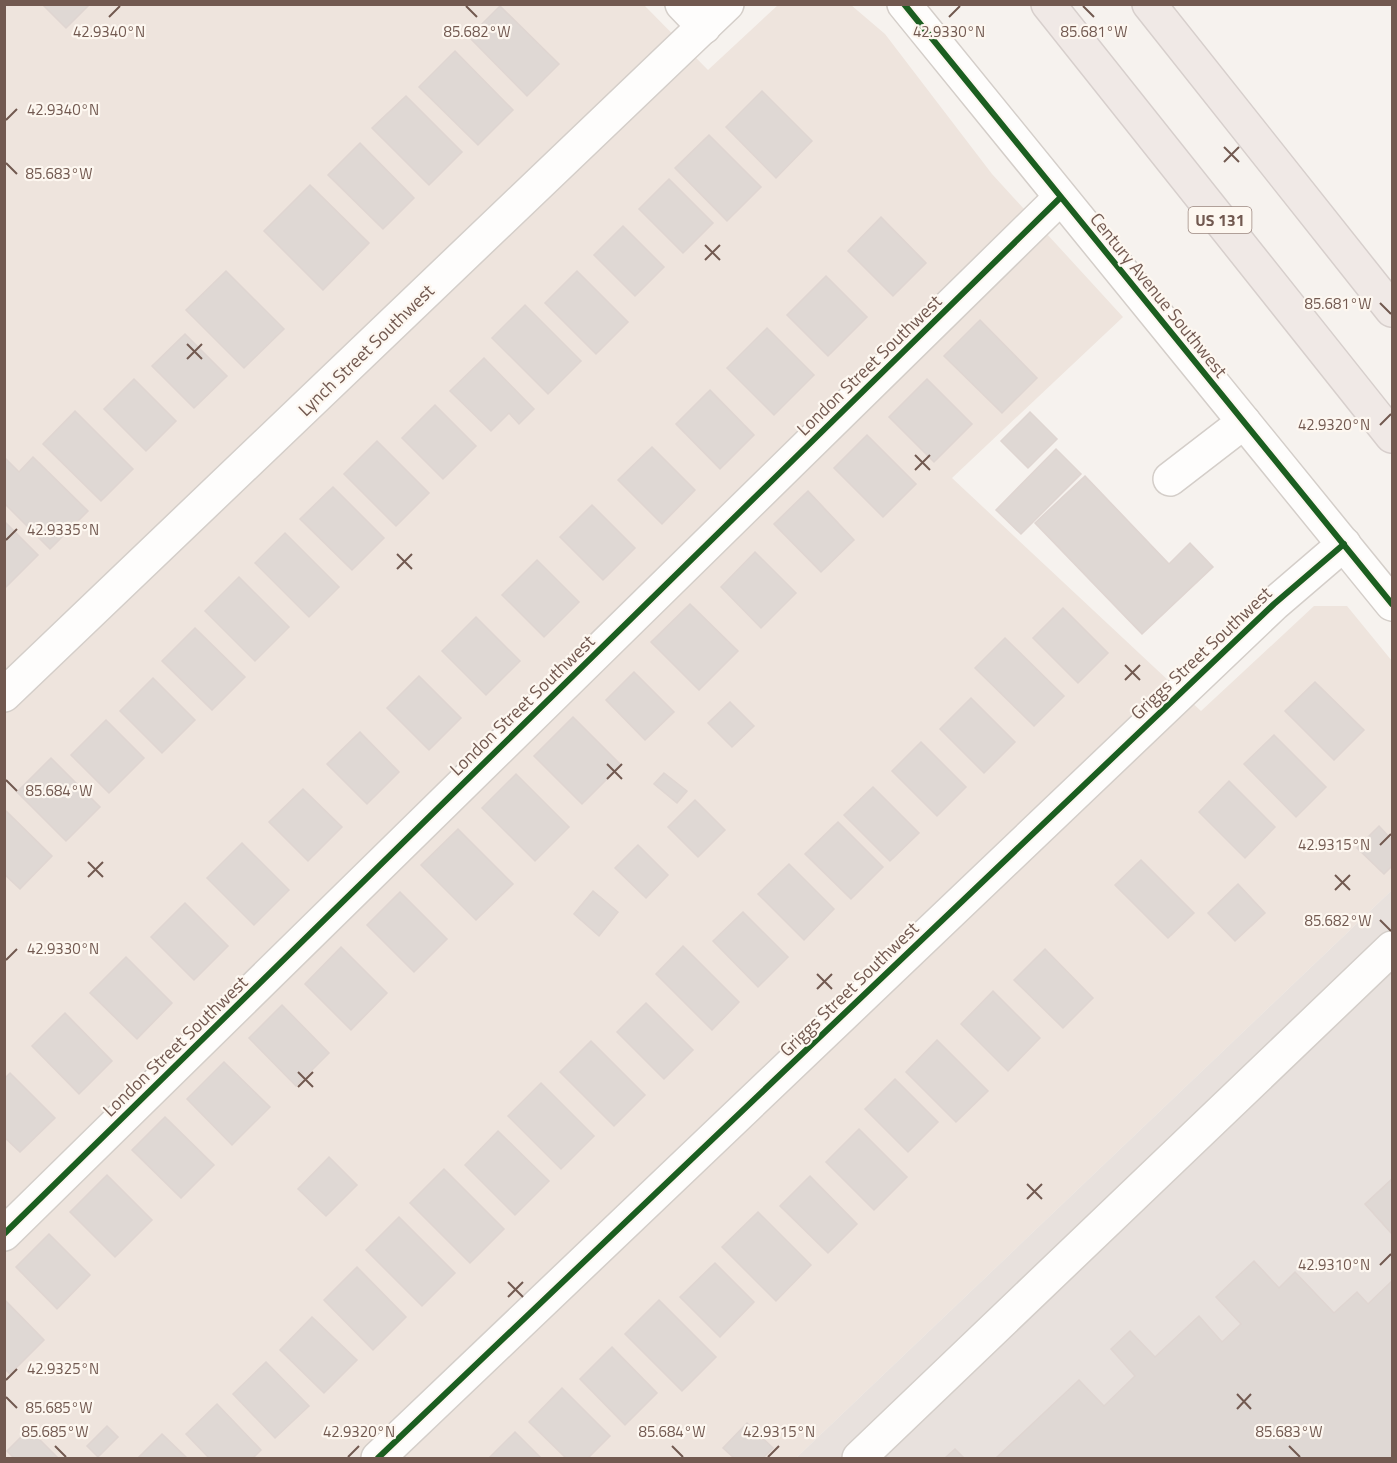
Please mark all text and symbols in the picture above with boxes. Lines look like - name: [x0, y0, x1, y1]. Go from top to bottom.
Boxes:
- text: 42.9340°N: [73, 20, 145, 43]
- text: 85.682°W: [444, 20, 510, 43]
- text: 42.9330°N: [913, 20, 985, 43]
- text: 85.681°W: [1061, 20, 1127, 43]
- text: 42.9340°N: [27, 98, 99, 121]
- text: 85.683°W: [26, 162, 92, 185]
- street label: Century Avenue Southwest: [1084, 207, 1235, 384]
- road number: US 131: [1188, 207, 1252, 233]
- street label: Lynch Street Southwest: [292, 277, 441, 422]
- street label: London Street Southwest: [790, 288, 948, 442]
- text: 85.681°W: [1305, 292, 1371, 315]
- text: 42.9320°N: [1298, 413, 1370, 436]
- text: 42.9335°N: [27, 518, 99, 541]
- street label: Griggs Street Southwest: [1124, 580, 1278, 726]
- street label: London Street Southwest: [443, 628, 601, 782]
- text: 85.684°W: [26, 779, 92, 802]
- text: 42.9315°N: [1298, 833, 1370, 856]
- text: 85.682°W: [1305, 909, 1371, 932]
- street label: Griggs Street Southwest: [773, 915, 925, 1063]
- text: 42.9330°N: [27, 937, 99, 960]
- street label: London Street Southwest: [96, 969, 254, 1123]
- text: 42.9310°N: [1298, 1253, 1370, 1276]
- text: 42.9325°N: [27, 1357, 99, 1380]
- text: 85.685°W: [26, 1396, 92, 1419]
- text: 85.685°W: [22, 1420, 88, 1443]
- text: 42.9320°N: [323, 1420, 395, 1443]
- text: 85.684°W: [639, 1420, 705, 1443]
- text: 42.9315°N: [743, 1420, 815, 1443]
- text: 85.683°W: [1256, 1420, 1322, 1443]

